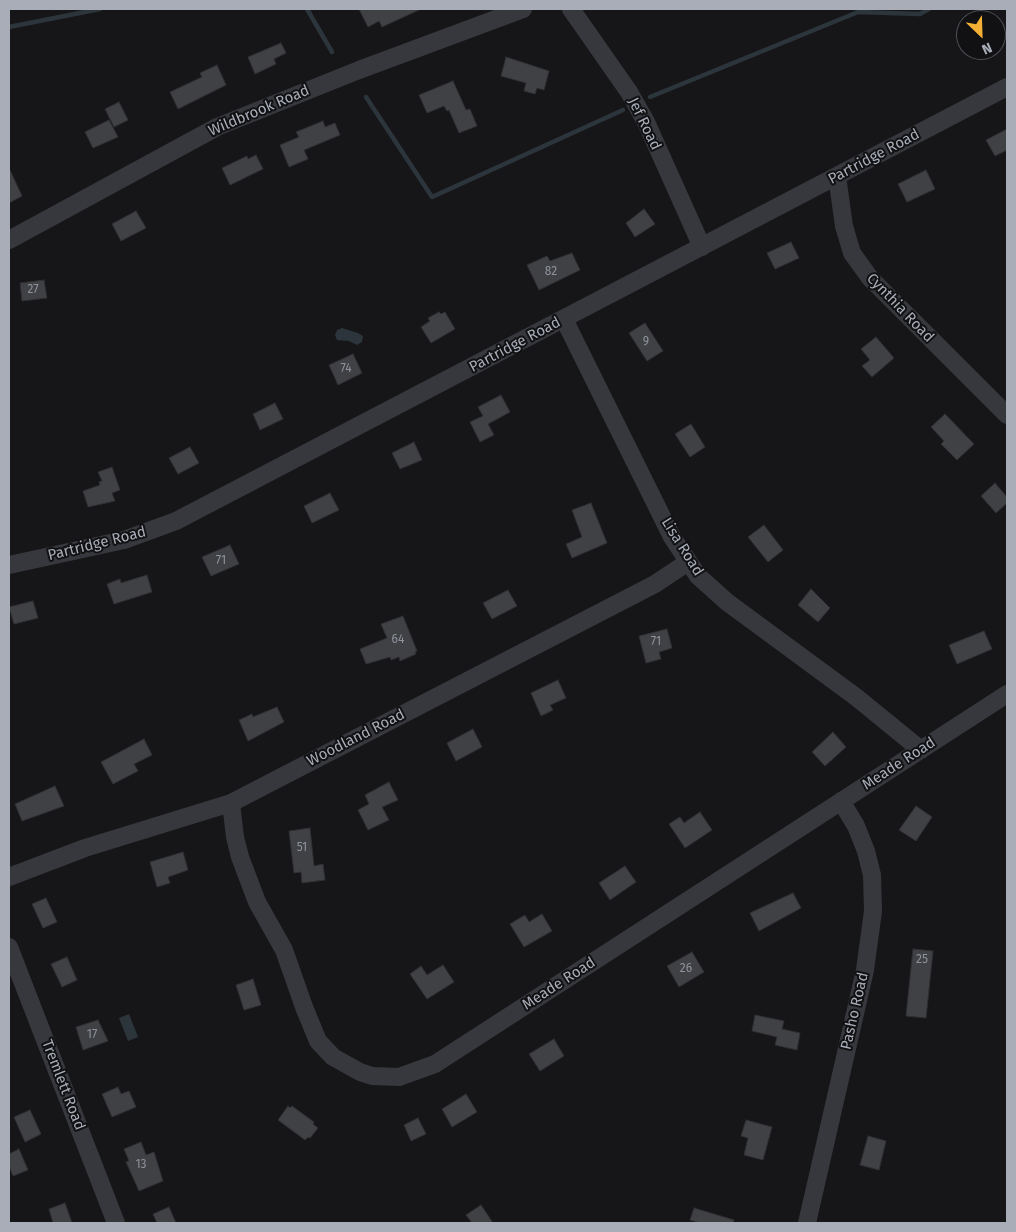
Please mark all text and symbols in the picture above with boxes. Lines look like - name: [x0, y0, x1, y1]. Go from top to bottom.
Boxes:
- north arrow: [956, 10, 1006, 60]
- text: N: [979, 39, 995, 58]
- street label: Wildbrook Road: [206, 82, 312, 140]
- street label: Jef Road: [624, 95, 664, 153]
- street label: Partridge Road: [825, 125, 923, 189]
- house number: 82: [545, 265, 557, 279]
- street label: Cynthia Road: [863, 270, 937, 346]
- house number: 27: [27, 283, 39, 297]
- street label: Partridge Road: [466, 313, 564, 377]
- house number: 9: [643, 335, 649, 349]
- house number: 74: [340, 362, 352, 376]
- street label: Lisa Road: [657, 515, 707, 579]
- street label: Partridge Road: [46, 523, 148, 565]
- house number: 71: [216, 554, 226, 568]
- house number: 64: [392, 633, 404, 647]
- house number: 71: [651, 635, 661, 649]
- street label: Woodland Road: [304, 706, 408, 770]
- street label: Meade Road: [859, 734, 939, 794]
- house number: 51: [297, 841, 307, 855]
- house number: 25: [916, 953, 928, 967]
- street label: Meade Road: [519, 954, 599, 1014]
- house number: 26: [680, 962, 692, 976]
- street label: Pasho Road: [837, 970, 873, 1052]
- house number: 17: [87, 1028, 97, 1042]
- street label: Tremlett Road: [37, 1037, 89, 1133]
- house number: 13: [135, 1158, 147, 1172]

